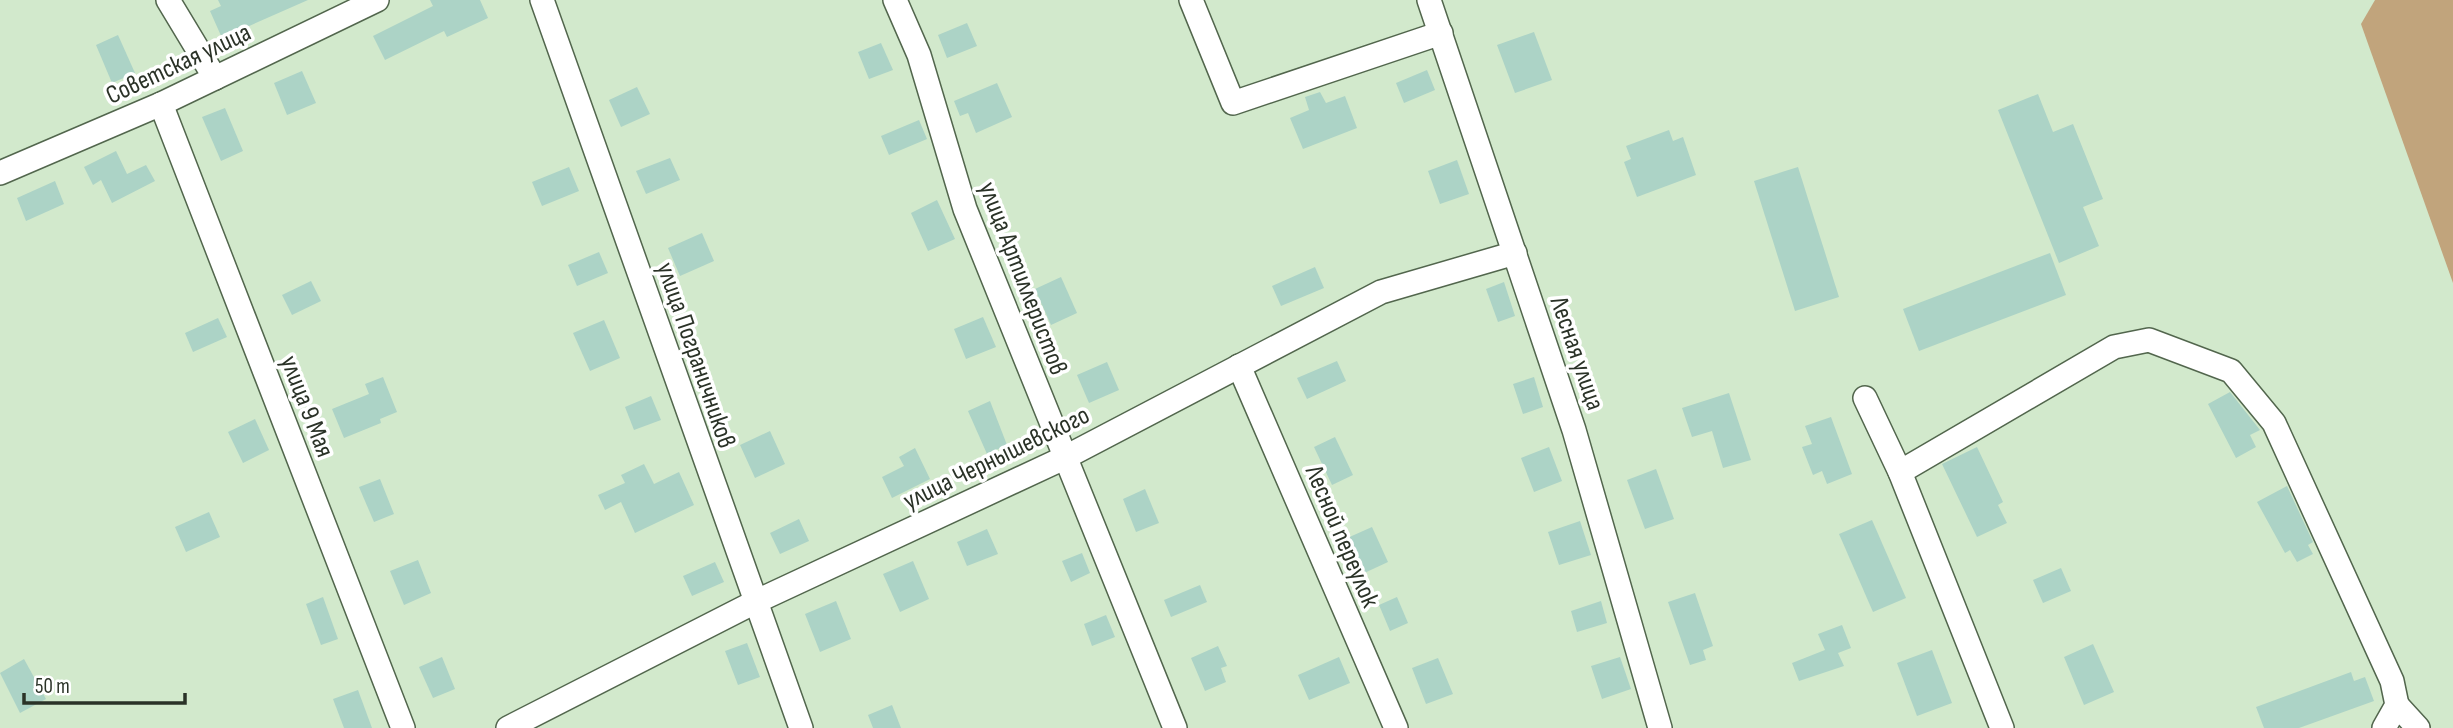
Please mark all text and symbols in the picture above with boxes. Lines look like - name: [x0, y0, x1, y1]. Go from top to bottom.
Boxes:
- street label: Советская улица: [101, 17, 256, 111]
- street label: улица Артиллеристов: [972, 178, 1074, 379]
- street label: улица Пограничников: [649, 259, 742, 452]
- street label: Лесная улица: [1542, 292, 1610, 414]
- street label: улица 9 Мая: [273, 351, 340, 462]
- street label: улица Чернышевского: [899, 400, 1095, 517]
- street label: Лесной переулок: [1297, 460, 1385, 612]
- scale bar: [24, 662, 186, 706]
- text: 50 m: [35, 674, 70, 699]

